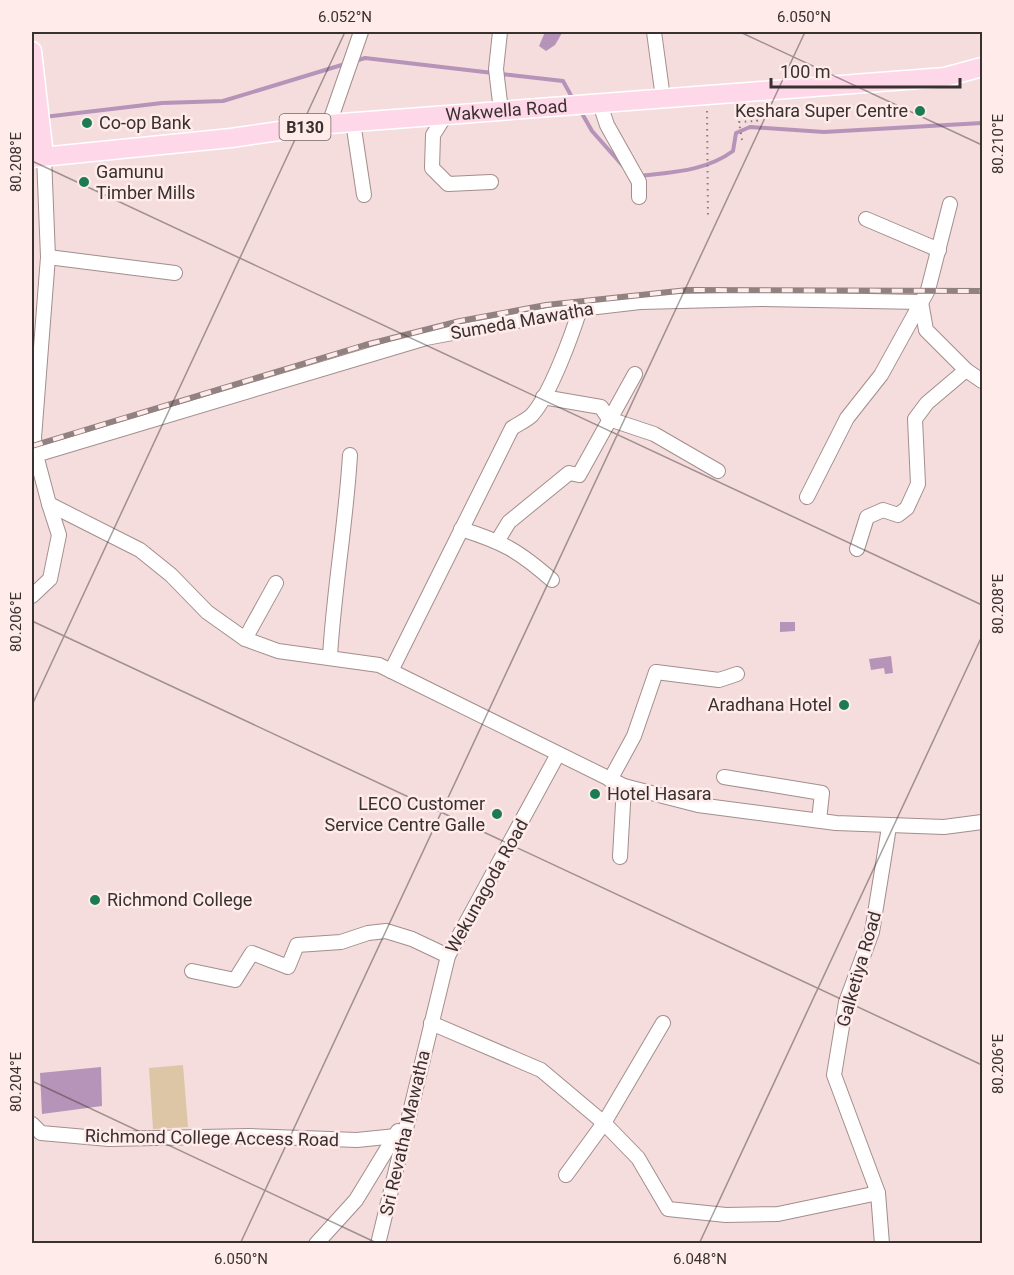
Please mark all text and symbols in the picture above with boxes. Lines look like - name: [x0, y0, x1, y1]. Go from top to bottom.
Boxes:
- text: 6.052°N: [318, 8, 372, 26]
- text: 6.050°N: [777, 8, 831, 26]
- scale bar: [771, 51, 960, 89]
- text: 100 m: [780, 61, 831, 82]
- street label: Wakwella Road: [445, 95, 568, 125]
- place label: Keshara Super Centre: [735, 100, 908, 121]
- marker: Keshara Super Centre: [913, 104, 927, 118]
- place label: Co-op Bank: [99, 112, 192, 133]
- text: 80.210°E: [989, 113, 1007, 174]
- road number: B130: [280, 114, 330, 140]
- marker: Co-op Bank: [80, 116, 94, 130]
- text: 80.208°E: [7, 131, 25, 192]
- place label: Gamunu Timber Mills: [96, 161, 195, 203]
- marker: Gamunu Timber Mills: [77, 175, 91, 189]
- street label: Sumeda Mawatha: [449, 298, 595, 343]
- text: 80.208°E: [989, 573, 1007, 634]
- text: 80.206°E: [7, 591, 25, 652]
- place label: Aradhana Hotel: [708, 694, 832, 715]
- marker: Aradhana Hotel: [837, 698, 851, 712]
- place label: Hotel Hasara: [607, 783, 712, 804]
- marker: Hotel Hasara: [588, 787, 602, 801]
- place label: LECO Customer Service Centre Galle: [325, 793, 485, 835]
- marker: LECO Customer Service Centre Galle: [490, 807, 504, 821]
- street label: Wekunagoda Road: [441, 815, 532, 956]
- place label: Richmond College: [107, 889, 252, 910]
- marker: Richmond College: [88, 893, 102, 907]
- street label: Galketiya Road: [832, 909, 885, 1029]
- text: 80.206°E: [989, 1033, 1007, 1094]
- street label: Sri Revatha Mawatha: [375, 1048, 434, 1218]
- text: 80.204°E: [7, 1051, 25, 1112]
- street label: Richmond College Access Road: [85, 1125, 339, 1150]
- text: 6.050°N: [214, 1250, 268, 1268]
- text: 6.048°N: [673, 1250, 727, 1268]

